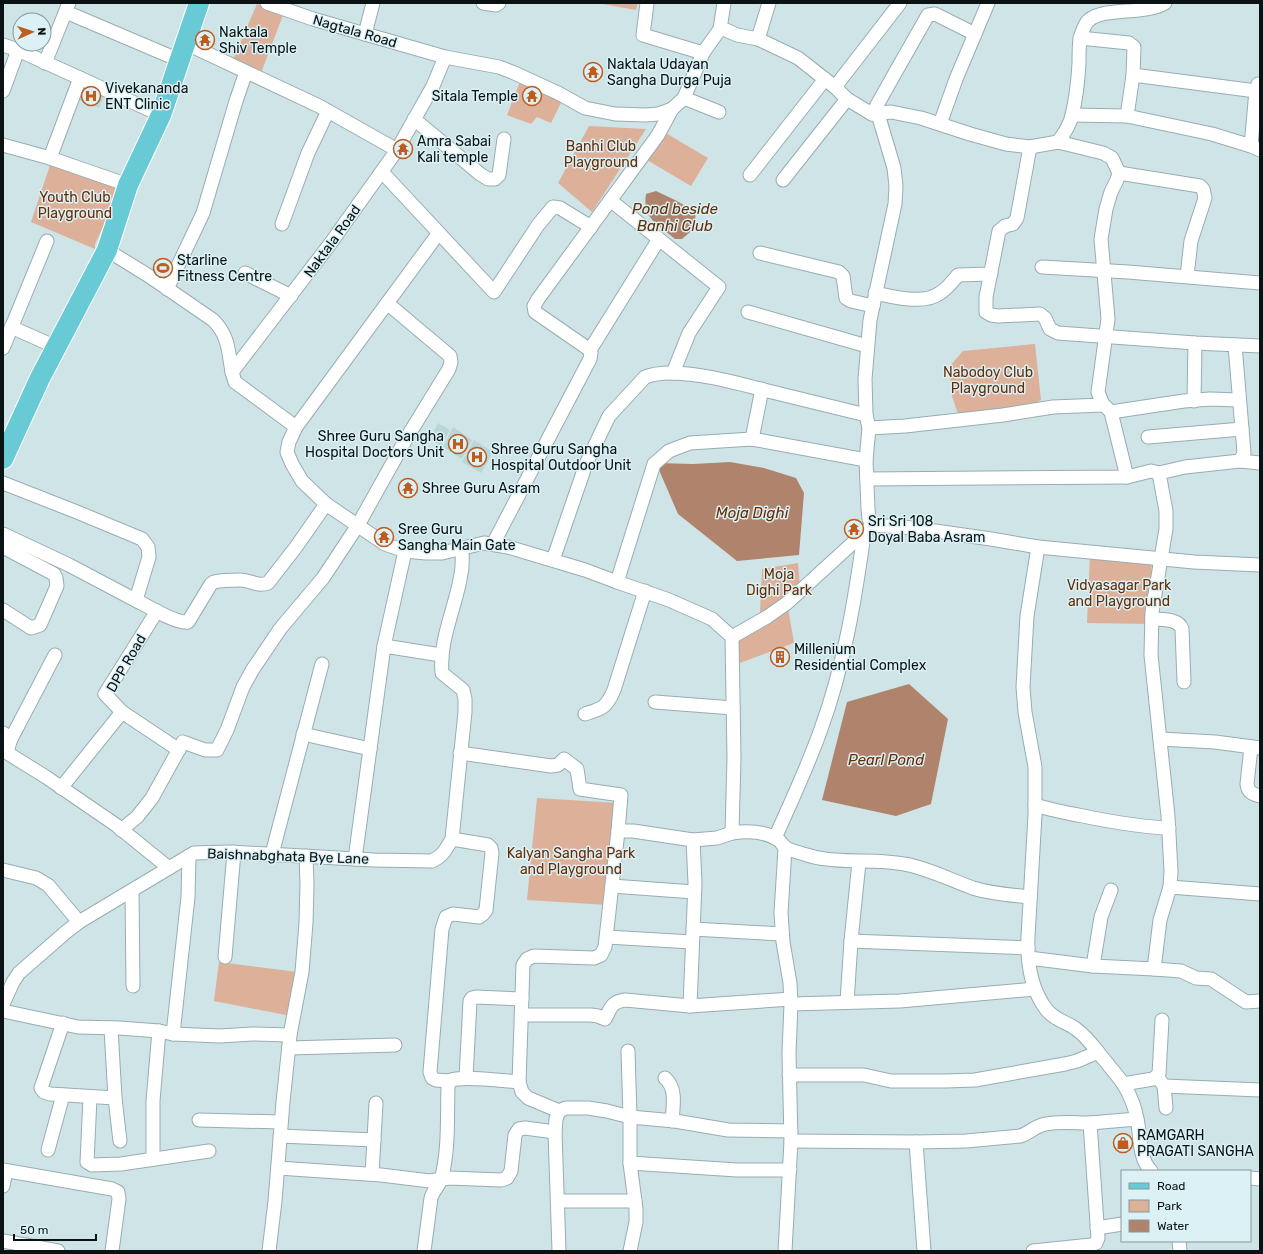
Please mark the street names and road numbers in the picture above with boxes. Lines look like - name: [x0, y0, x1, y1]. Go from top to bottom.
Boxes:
- street label: Nagtala Road: [311, 11, 399, 52]
- street label: Naktala Road: [300, 202, 364, 281]
- street label: DPP Road: [103, 631, 150, 695]
- street label: Baishnabghata Bye Lane: [207, 845, 369, 868]

